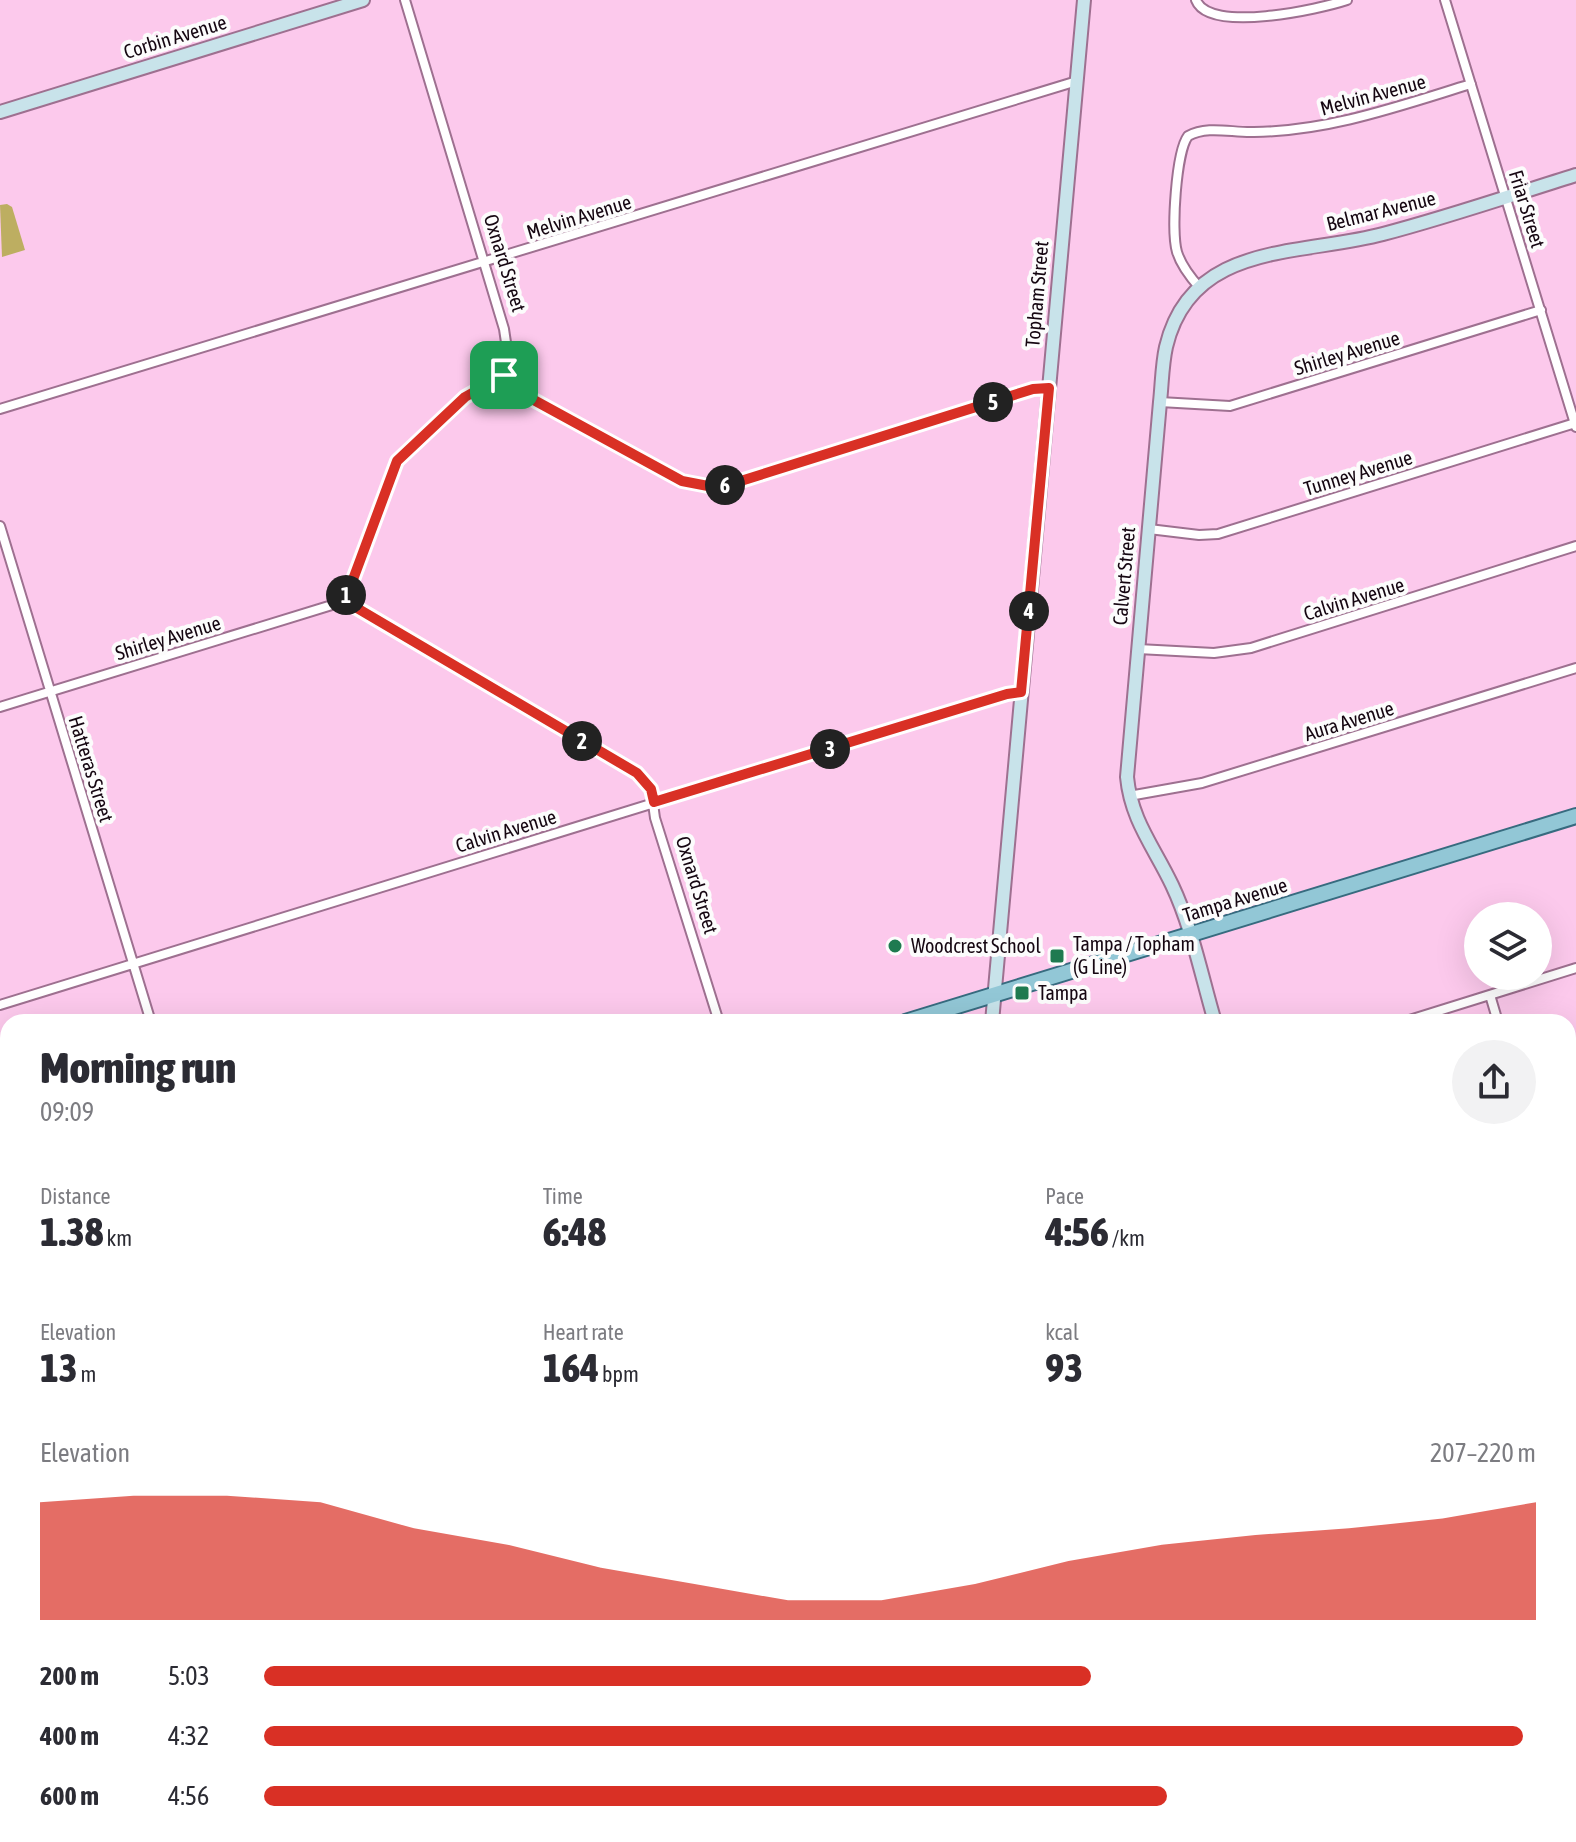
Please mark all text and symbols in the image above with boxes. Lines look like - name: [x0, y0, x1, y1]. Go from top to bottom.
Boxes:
- street label: Corbin Avenue: [121, 10, 229, 63]
- street label: Melvin Avenue: [1318, 69, 1428, 120]
- street label: Friar Street: [1505, 167, 1550, 251]
- street label: Belmar Avenue: [1324, 186, 1438, 235]
- street label: Melvin Avenue: [524, 190, 634, 243]
- street label: Oxnard Street: [480, 211, 531, 315]
- street label: Topham Street: [1020, 240, 1053, 348]
- street label: Shirley Avenue: [1291, 326, 1402, 379]
- pin: [470, 341, 538, 409]
- icon: arrive: [482, 353, 526, 397]
- pin: 5: [973, 382, 1013, 422]
- text: 5: [988, 389, 998, 415]
- street label: Tunney Avenue: [1301, 445, 1415, 500]
- pin: 6: [705, 465, 745, 505]
- text: 6: [720, 472, 730, 498]
- street label: Calvert Street: [1108, 526, 1139, 626]
- street label: Calvin Avenue: [1301, 572, 1407, 625]
- pin: 1: [326, 575, 366, 615]
- text: 1: [341, 582, 351, 608]
- pin: 4: [1009, 591, 1049, 631]
- text: 4: [1024, 598, 1034, 624]
- street label: Shirley Avenue: [112, 611, 223, 664]
- street label: Aura Avenue: [1301, 696, 1396, 745]
- street label: Hatteras Street: [64, 713, 119, 825]
- pin: 2: [562, 721, 602, 761]
- text: 2: [577, 728, 587, 754]
- pin: 3: [810, 729, 850, 769]
- text: 3: [825, 736, 835, 762]
- street label: Calvin Avenue: [453, 804, 559, 857]
- street label: Oxnard Street: [672, 833, 723, 937]
- street label: Tampa Avenue: [1180, 873, 1290, 926]
- map controls: [1464, 902, 1552, 990]
- button: layers: [1464, 902, 1552, 990]
- place label: Tampa / Topham (G Line): [1073, 932, 1195, 978]
- place label: Woodcrest School: [911, 934, 1041, 957]
- marker: Woodcrest School: [886, 937, 904, 955]
- marker: Tampa / Topham (G Line): [1048, 947, 1066, 965]
- place label: Tampa: [1038, 981, 1088, 1004]
- marker: Tampa: [1013, 984, 1031, 1002]
- button: share: [1452, 1040, 1536, 1124]
- text: Morning run: [40, 1042, 236, 1092]
- text: 09:09: [40, 1097, 94, 1127]
- text: Distance: [40, 1183, 111, 1209]
- text: Time: [543, 1183, 583, 1209]
- text: Pace: [1045, 1183, 1084, 1209]
- text: 1.38: [40, 1209, 104, 1254]
- text: 6:48: [543, 1209, 606, 1254]
- text: 4:56: [1045, 1209, 1109, 1254]
- text: km: [104, 1225, 132, 1251]
- text: /km: [1109, 1225, 1145, 1251]
- text: Elevation: [40, 1319, 116, 1345]
- text: Heart rate: [543, 1319, 624, 1345]
- text: kcal: [1045, 1319, 1079, 1345]
- text: 13: [40, 1345, 78, 1390]
- text: 164: [543, 1345, 599, 1390]
- text: 93: [1045, 1345, 1083, 1390]
- text: m: [78, 1361, 96, 1387]
- text: bpm: [599, 1361, 639, 1387]
- text: Elevation: [40, 1438, 130, 1468]
- text: 207–220 m: [1430, 1438, 1536, 1468]
- text: 200 m: [40, 1661, 99, 1691]
- text: 5:03: [168, 1661, 210, 1691]
- text: 400 m: [40, 1721, 99, 1751]
- text: 4:32: [168, 1721, 209, 1751]
- text: 600 m: [40, 1781, 99, 1811]
- text: 4:56: [168, 1781, 209, 1811]

